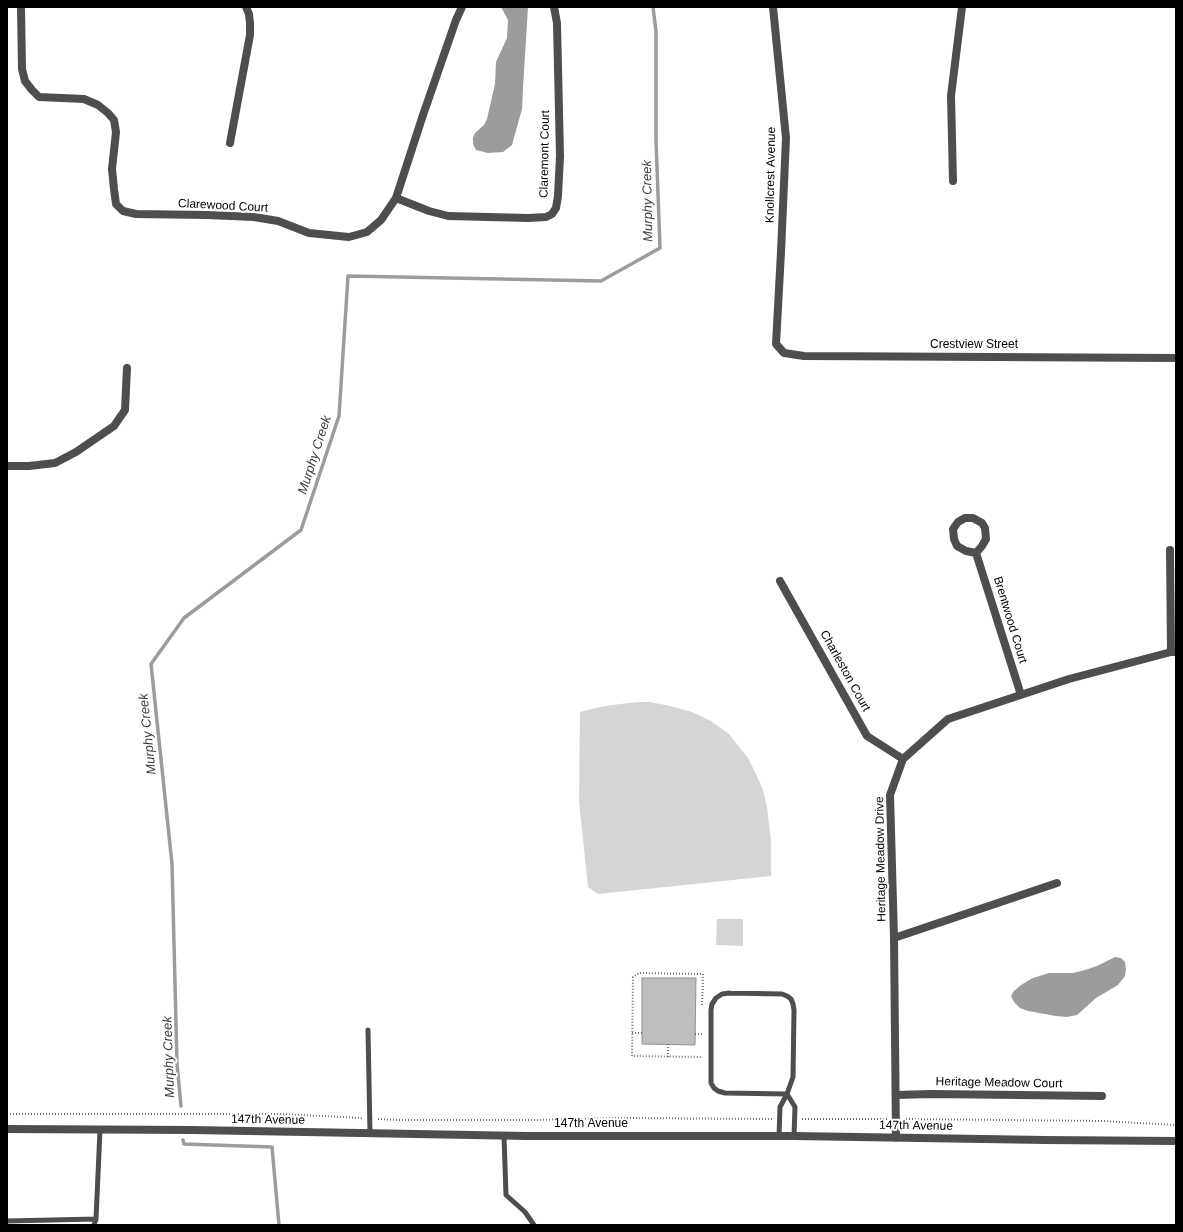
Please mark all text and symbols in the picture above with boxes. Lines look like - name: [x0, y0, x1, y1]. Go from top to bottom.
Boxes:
- street label: Claremont Court: [537, 110, 553, 198]
- street label: Knollcrest Avenue: [763, 127, 779, 223]
- water label: Murphy Creek: [639, 160, 657, 242]
- street label: Clarewood Court: [178, 196, 268, 216]
- street label: Crestview Street: [930, 338, 1018, 352]
- water label: Murphy Creek: [295, 414, 335, 496]
- street label: Brentwood Court: [990, 575, 1030, 665]
- street label: Charleston Court: [817, 628, 873, 714]
- water label: Murphy Creek: [136, 693, 160, 775]
- street label: Heritage Meadow Drive: [873, 796, 889, 922]
- water label: Murphy Creek: [160, 1016, 178, 1098]
- street label: Heritage Meadow Court: [936, 1075, 1062, 1091]
- street label: 147th Avenue: [231, 1112, 305, 1128]
- street label: 147th Avenue: [554, 1117, 628, 1131]
- street label: 147th Avenue: [879, 1118, 953, 1134]

